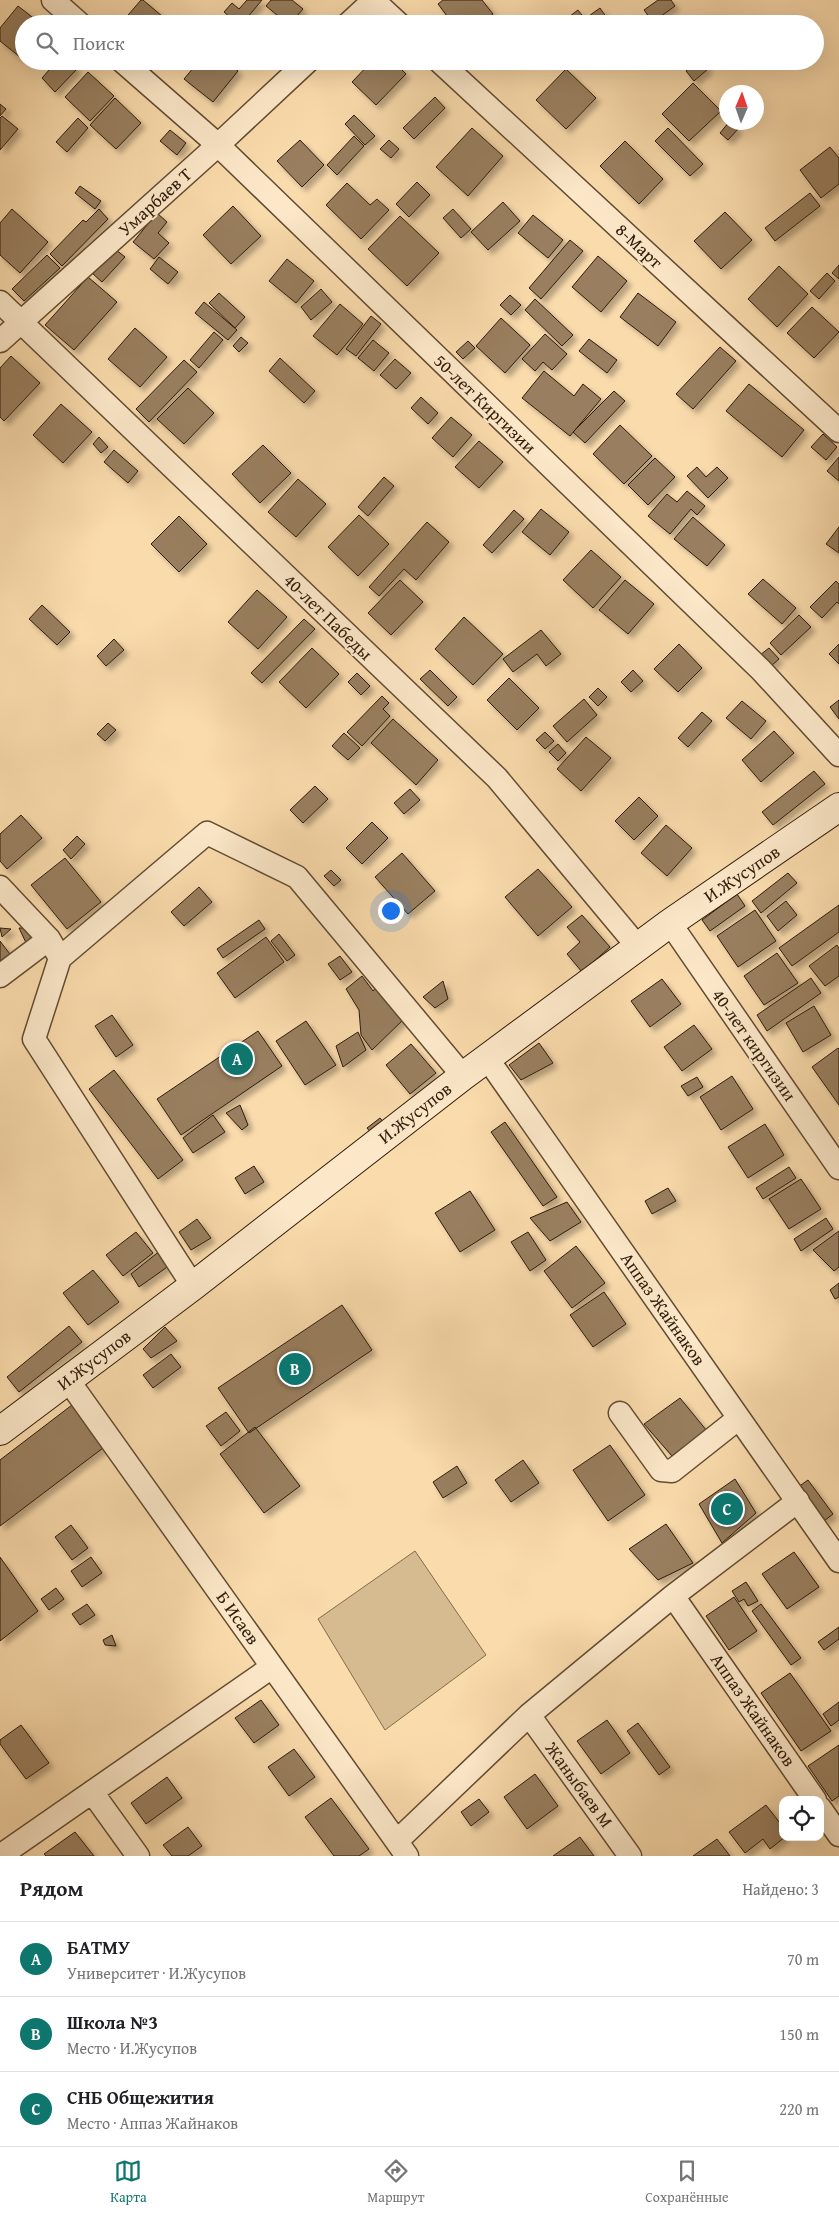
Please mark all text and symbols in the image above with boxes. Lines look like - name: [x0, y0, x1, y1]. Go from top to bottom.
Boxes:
- search box: [15, 15, 824, 70]
- icon: search: [33, 29, 61, 57]
- text: Поиск: [73, 29, 125, 57]
- north arrow: [719, 85, 764, 130]
- street label: Умарбаев Т: [112, 161, 198, 242]
- street label: 8-Март: [610, 217, 669, 275]
- street label: 50-лет Киргизии: [428, 348, 543, 460]
- street label: 40-лет Пабеды: [278, 567, 379, 666]
- street label: И.Жусупов: [698, 838, 785, 909]
- your location: [378, 898, 404, 924]
- street label: 40-лет киргизии: [706, 983, 803, 1107]
- pin: A: [221, 1040, 253, 1078]
- street label: И.Жусупов: [372, 1075, 457, 1150]
- street label: Аппаз Жайнаков: [614, 1246, 713, 1371]
- street label: И.Жусупов: [51, 1323, 137, 1397]
- pin: B: [279, 1350, 311, 1388]
- pin: C: [711, 1490, 743, 1528]
- street label: Б Исаев: [210, 1585, 267, 1650]
- street label: Аппаз Жайнаков: [704, 1647, 803, 1772]
- street label: Жаныбаев М: [538, 1735, 620, 1833]
- map controls: [779, 1796, 824, 1841]
- button: locate: [779, 1796, 824, 1841]
- text: Рядом: [20, 1873, 83, 1904]
- text: Найдено: 3: [742, 1877, 819, 1901]
- text: БАТМУ: [67, 1933, 130, 1961]
- text: A: [31, 1947, 41, 1971]
- text: 70 m: [787, 1947, 819, 1971]
- text: Университет · И.Жусупов: [67, 1961, 246, 1985]
- text: Школа №3: [67, 2008, 158, 2036]
- text: B: [31, 2022, 41, 2046]
- text: 150 m: [779, 2022, 819, 2046]
- text: Место · И.Жусупов: [67, 2036, 197, 2060]
- text: СНБ Общежития: [67, 2083, 214, 2111]
- text: C: [31, 2097, 41, 2121]
- text: 220 m: [779, 2097, 819, 2121]
- text: Место · Аппаз Жайнаков: [67, 2111, 238, 2135]
- tab: Карта: [110, 2157, 147, 2207]
- tab: Маршрут: [367, 2157, 425, 2207]
- tab: Сохранённые: [645, 2157, 729, 2207]

